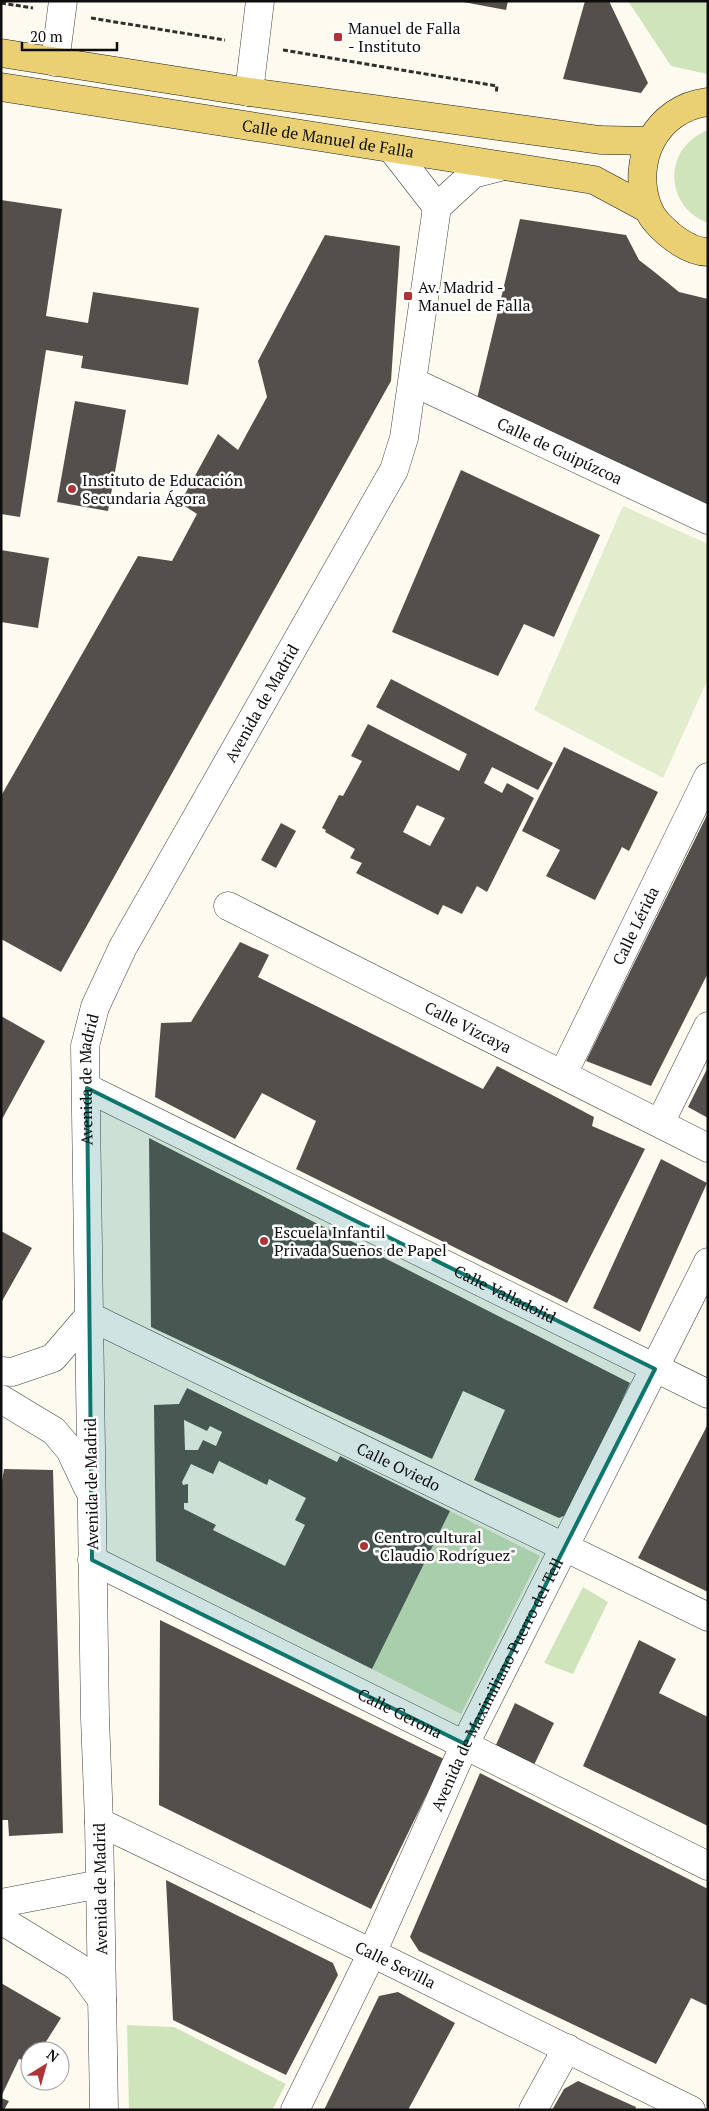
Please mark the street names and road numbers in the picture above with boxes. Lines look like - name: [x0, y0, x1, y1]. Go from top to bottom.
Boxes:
- street label: Calle de Manuel de Falla: [240, 114, 416, 163]
- street label: Calle de Guipúzcoa: [494, 412, 626, 489]
- street label: Avenida de Madrid: [219, 640, 304, 766]
- street label: Calle Lérida: [607, 883, 664, 969]
- street label: Calle Vizcaya: [421, 996, 515, 1058]
- street label: Avenida de Madrid: [73, 1011, 104, 1146]
- street label: Calle Valladolid: [450, 1259, 560, 1329]
- street label: Avenida de Madrid: [79, 1418, 103, 1550]
- street label: Calle Oviedo: [353, 1437, 444, 1496]
- street label: Avenida de Maximiliano Puerro del Tell: [425, 1554, 568, 1815]
- street label: Calle Gerona: [354, 1683, 446, 1743]
- street label: Avenida de Madrid: [88, 1823, 112, 1955]
- street label: Calle Sevilla: [352, 1936, 439, 1994]

